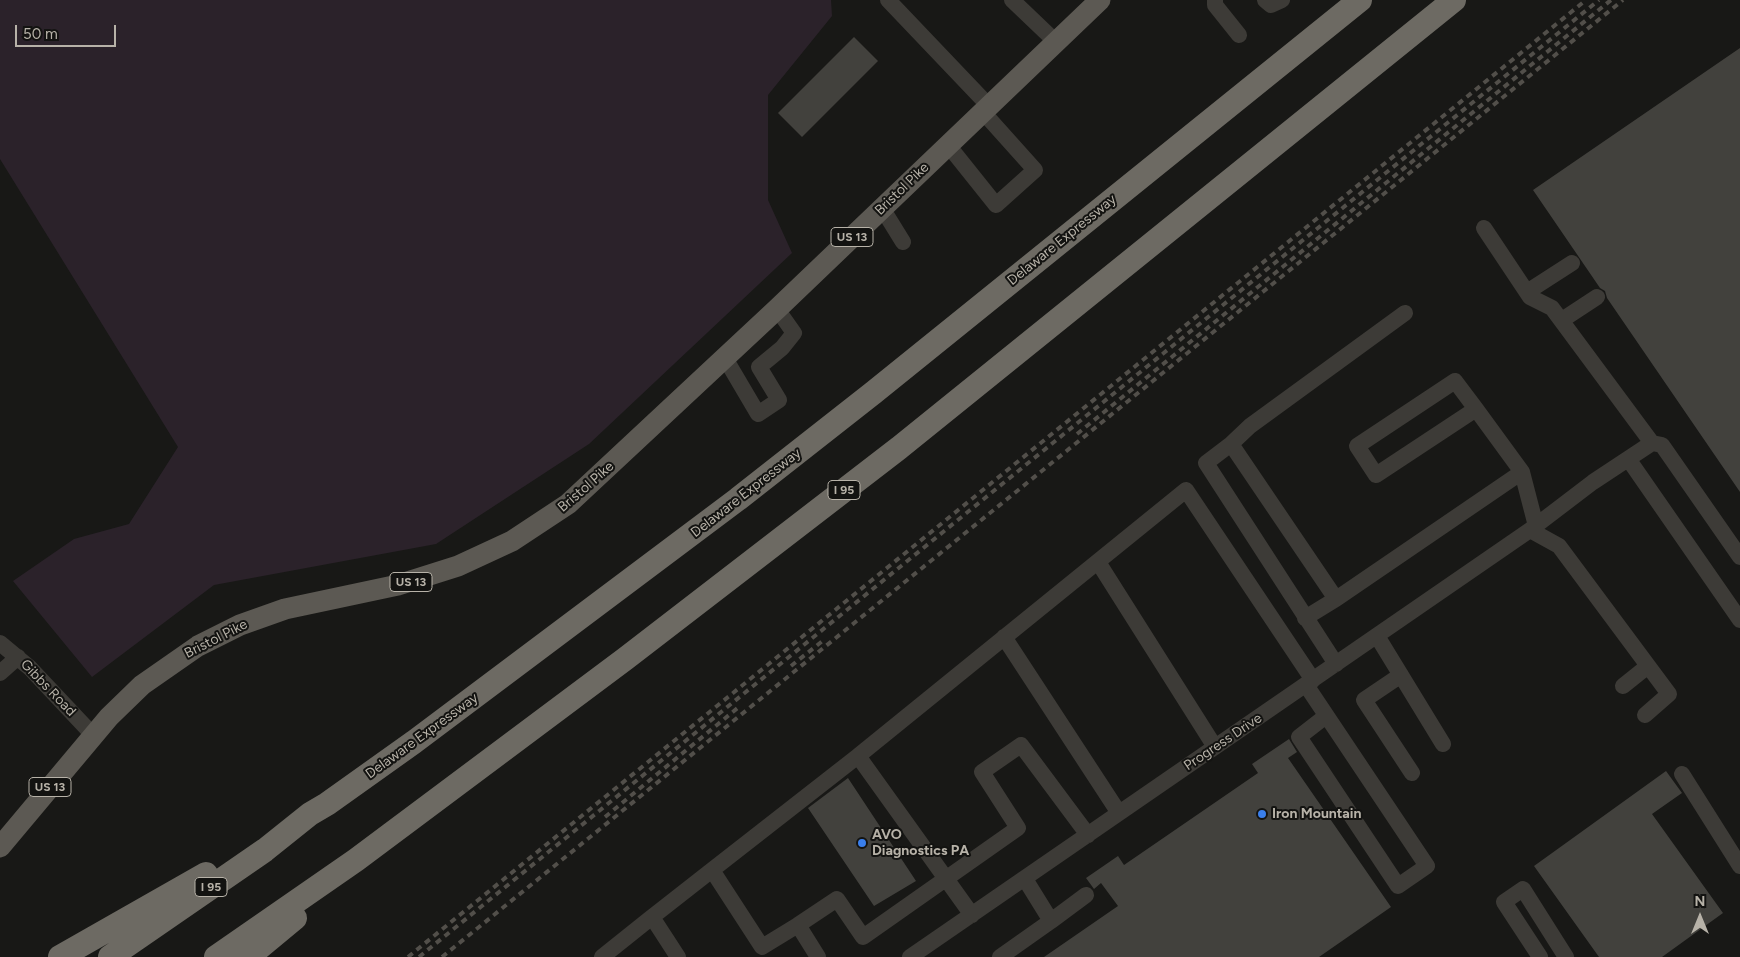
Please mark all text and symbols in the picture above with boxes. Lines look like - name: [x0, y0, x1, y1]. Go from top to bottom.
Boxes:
- scale bar: [18, 15, 119, 47]
- text: 50 m: [23, 25, 58, 43]
- street label: Bristol Pike: [871, 159, 933, 219]
- street label: Delaware Expressway: [1004, 191, 1120, 289]
- road number: US 13: [831, 228, 873, 246]
- street label: Delaware Expressway: [688, 445, 804, 541]
- street label: Bristol Pike: [555, 458, 617, 516]
- road number: I 95: [828, 480, 860, 500]
- road number: US 13: [390, 572, 432, 592]
- street label: Bristol Pike: [182, 616, 250, 662]
- street label: Gibbs Road: [17, 656, 79, 720]
- street label: Delaware Expressway: [362, 690, 482, 782]
- street label: Progress Drive: [1181, 710, 1265, 774]
- road number: US 13: [29, 778, 71, 796]
- place label: Iron Mountain: [1272, 806, 1361, 822]
- marker: Iron Mountain: [1256, 808, 1268, 820]
- place label: AVO Diagnostics PA: [872, 827, 969, 860]
- marker: AVO Diagnostics PA: [856, 837, 868, 849]
- road number: I 95: [195, 878, 227, 896]
- north arrow: [1675, 892, 1725, 942]
- text: N: [1695, 893, 1705, 910]

